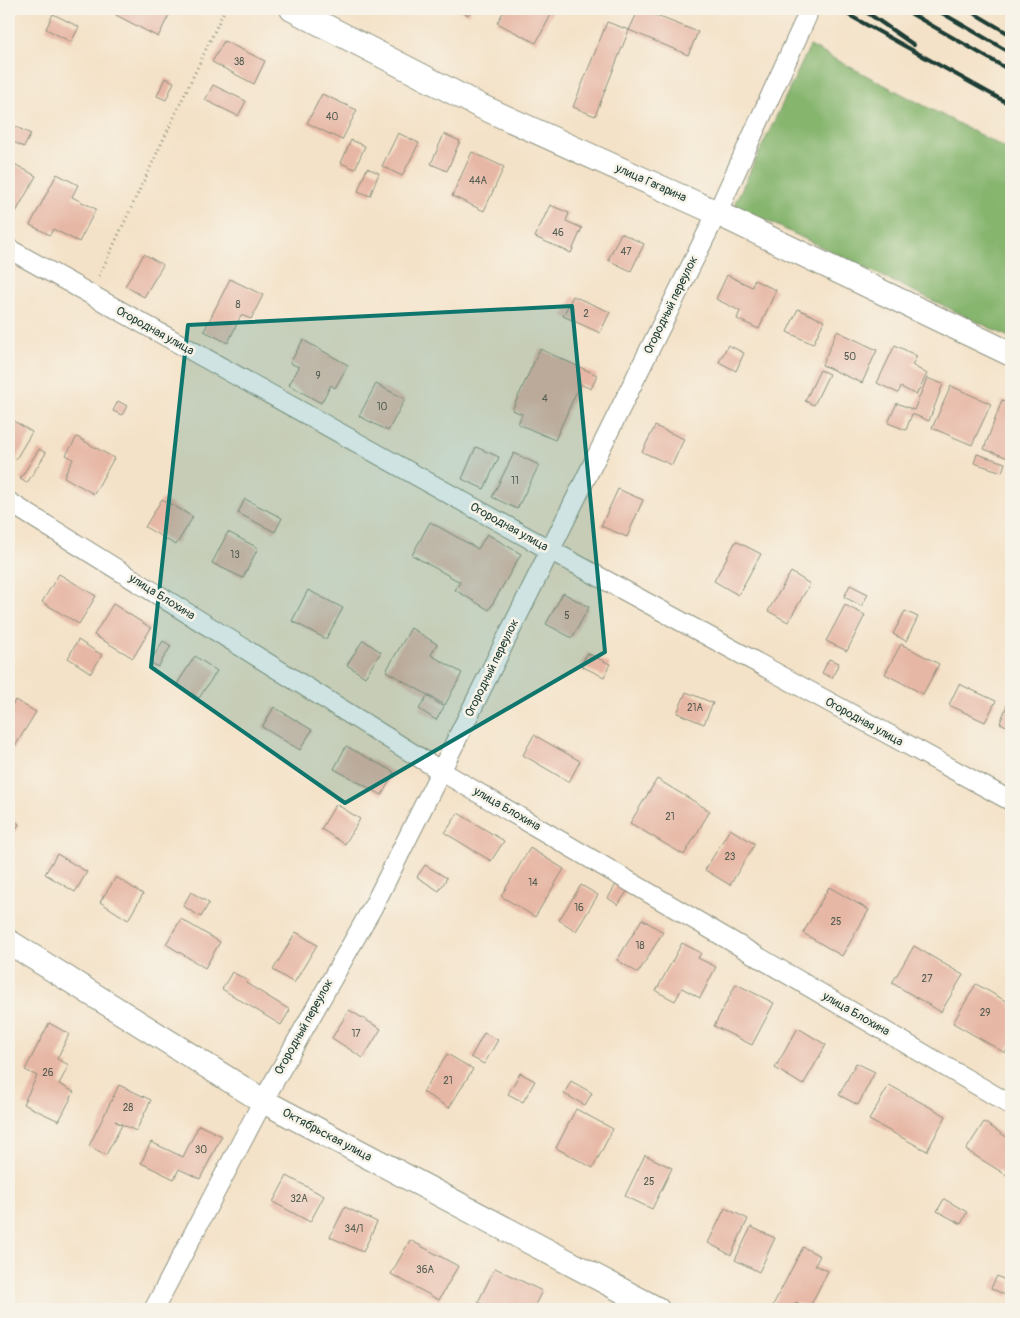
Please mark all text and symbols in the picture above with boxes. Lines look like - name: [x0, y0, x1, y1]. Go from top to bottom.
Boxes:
- house number: 38: [234, 56, 244, 68]
- house number: 40: [326, 111, 338, 123]
- street label: улица Гагарина: [612, 160, 689, 205]
- house number: 44А: [469, 175, 488, 187]
- house number: 46: [552, 227, 564, 239]
- house number: 47: [620, 246, 632, 258]
- street label: Огородный переулок: [641, 254, 701, 356]
- house number: 8: [235, 299, 241, 311]
- street label: Огородная улица: [113, 303, 197, 359]
- house number: 2: [583, 308, 589, 320]
- house number: 50: [844, 351, 856, 363]
- house number: 9: [315, 370, 321, 382]
- house number: 4: [542, 393, 548, 405]
- house number: 10: [377, 401, 388, 413]
- house number: 11: [511, 475, 519, 487]
- street label: Огородная улица: [467, 499, 551, 555]
- house number: 13: [230, 549, 240, 561]
- street label: улица Блохина: [125, 570, 198, 624]
- house number: 5: [564, 610, 570, 622]
- street label: Огородный переулок: [462, 617, 522, 719]
- street label: Огородная улица: [822, 694, 906, 750]
- house number: 21А: [687, 702, 704, 714]
- street label: улица Блохина: [470, 783, 544, 835]
- house number: 21: [665, 811, 675, 823]
- house number: 23: [725, 851, 736, 863]
- house number: 14: [528, 877, 538, 889]
- house number: 16: [574, 902, 584, 914]
- house number: 25: [830, 916, 842, 928]
- house number: 18: [636, 940, 644, 952]
- house number: 27: [922, 973, 933, 985]
- street label: Огородный переулок: [271, 976, 337, 1078]
- street label: улица Блохина: [819, 988, 893, 1040]
- house number: 29: [980, 1007, 990, 1019]
- house number: 17: [351, 1028, 361, 1040]
- house number: 26: [42, 1067, 54, 1079]
- house number: 21: [443, 1075, 453, 1087]
- house number: 28: [123, 1102, 133, 1114]
- street label: Октябрьская улица: [280, 1105, 375, 1165]
- house number: 30: [195, 1144, 207, 1156]
- house number: 25: [643, 1176, 655, 1188]
- house number: 32А: [290, 1193, 308, 1205]
- house number: 34/1: [345, 1223, 364, 1235]
- house number: 36А: [416, 1264, 434, 1276]

